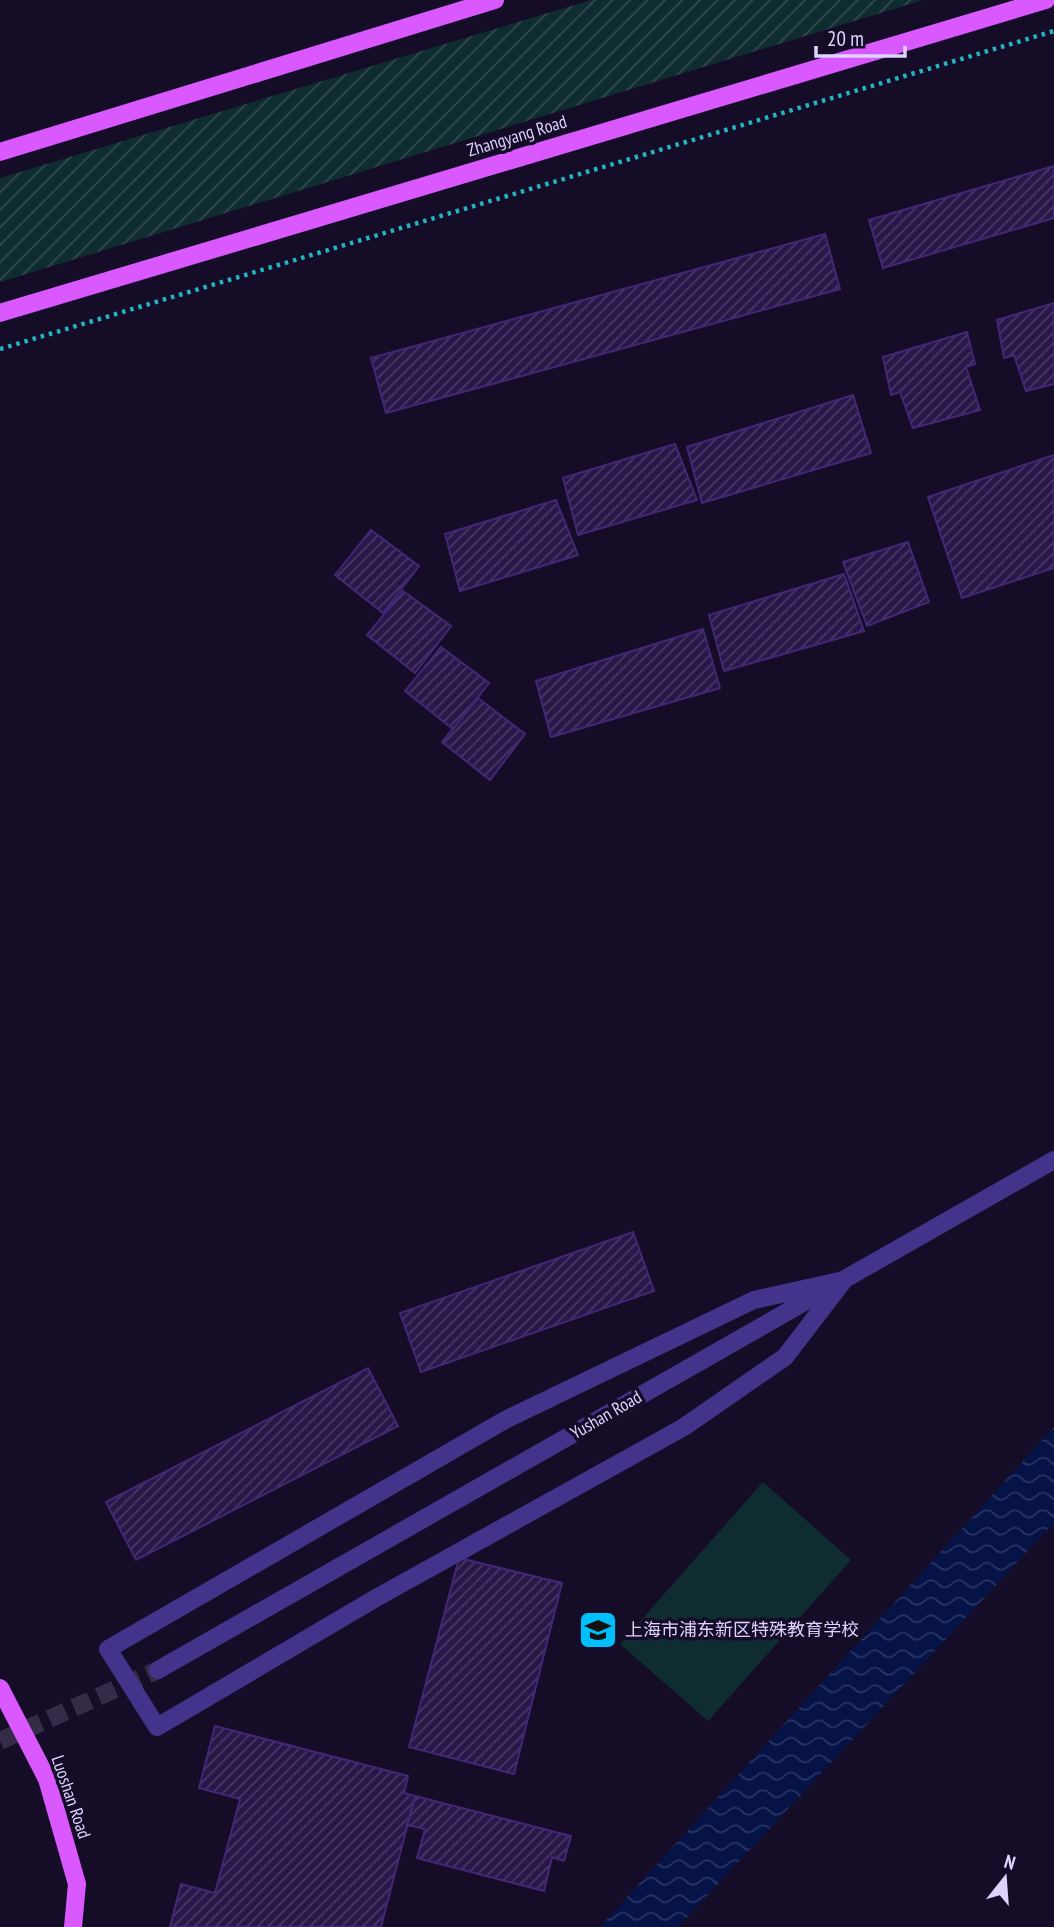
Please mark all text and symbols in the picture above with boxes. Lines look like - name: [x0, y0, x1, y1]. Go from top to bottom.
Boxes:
- scale bar: [816, 14, 905, 58]
- text: 20 m: [827, 25, 864, 52]
- street label: Zhangyang Road: [464, 109, 569, 162]
- street label: Yushan Road: [566, 1385, 646, 1444]
- school or university icon: 上海市浦东新区特殊教育学校: [577, 1609, 619, 1651]
- place label: 上海市浦东新区特殊教育学校: [625, 1618, 859, 1641]
- street label: Luoshan Road: [47, 1752, 96, 1841]
- north arrow: [970, 1843, 1040, 1913]
- text: N: [1002, 1849, 1018, 1875]

